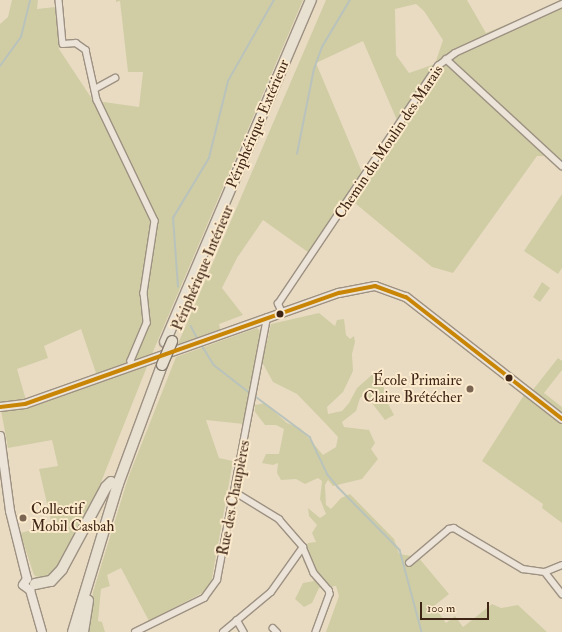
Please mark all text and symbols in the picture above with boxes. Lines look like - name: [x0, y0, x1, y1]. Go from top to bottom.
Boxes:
- street label: Périphérique Extérieur: [223, 57, 293, 191]
- street label: Chemin du Moulin des Marais: [331, 62, 447, 222]
- street label: Périphérique Intérieur: [168, 203, 238, 333]
- unlabelled marker: [275, 309, 285, 319]
- place label: École Primaire Claire Brétécher: [364, 371, 462, 406]
- unlabelled marker: [504, 373, 514, 383]
- marker: École Primaire Claire Brétécher: [465, 384, 475, 394]
- street label: Rue des Chaupières: [214, 439, 254, 557]
- place label: Collectif Mobil Casbah: [31, 500, 114, 535]
- marker: Collectif Mobil Casbah: [18, 513, 28, 523]
- scale bar: [422, 594, 491, 620]
- text: 100 m: [427, 601, 455, 616]

